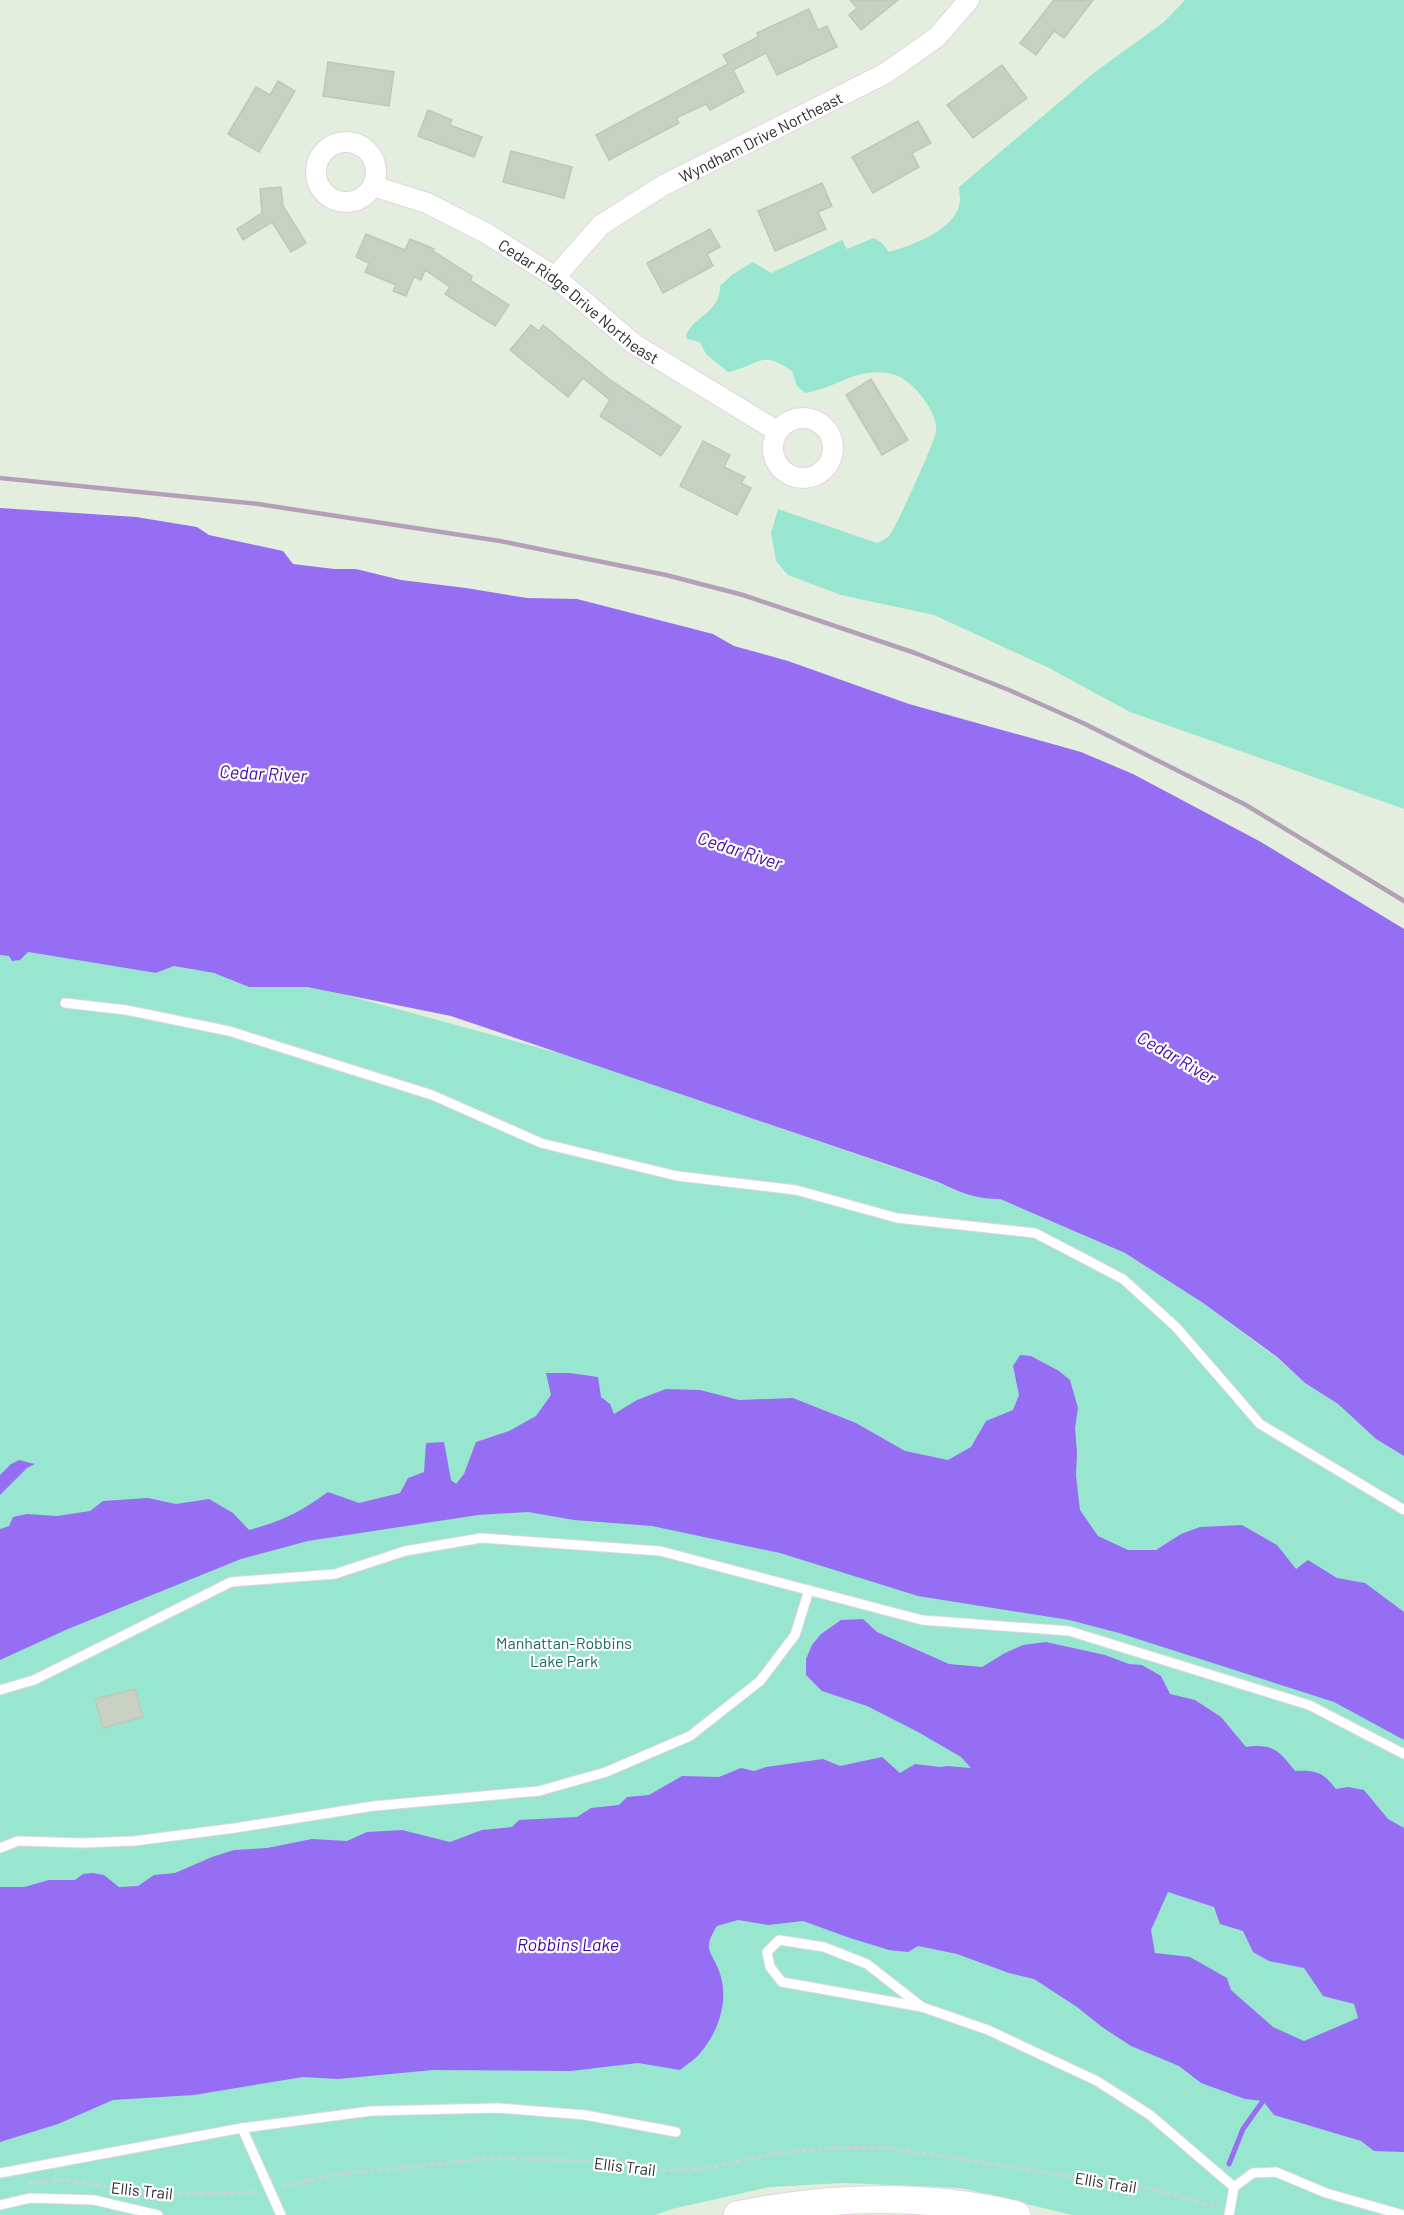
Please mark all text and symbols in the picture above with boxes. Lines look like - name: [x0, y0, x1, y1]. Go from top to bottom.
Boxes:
- street label: Wyndham Drive Northeast: [675, 87, 845, 186]
- street label: Cedar Ridge Drive Northeast: [495, 234, 663, 367]
- water label: Cedar River: [219, 760, 308, 786]
- water label: Cedar River: [695, 826, 786, 874]
- water label: Cedar River: [1134, 1026, 1221, 1089]
- park label: Manhattan-Robbins Lake Park: [496, 1633, 632, 1670]
- water label: Robbins Lake: [517, 1933, 619, 1955]
- street label: Ellis Trail: [593, 2153, 657, 2179]
- street label: Ellis Trail: [1074, 2168, 1138, 2196]
- street label: Ellis Trail: [110, 2177, 174, 2203]

